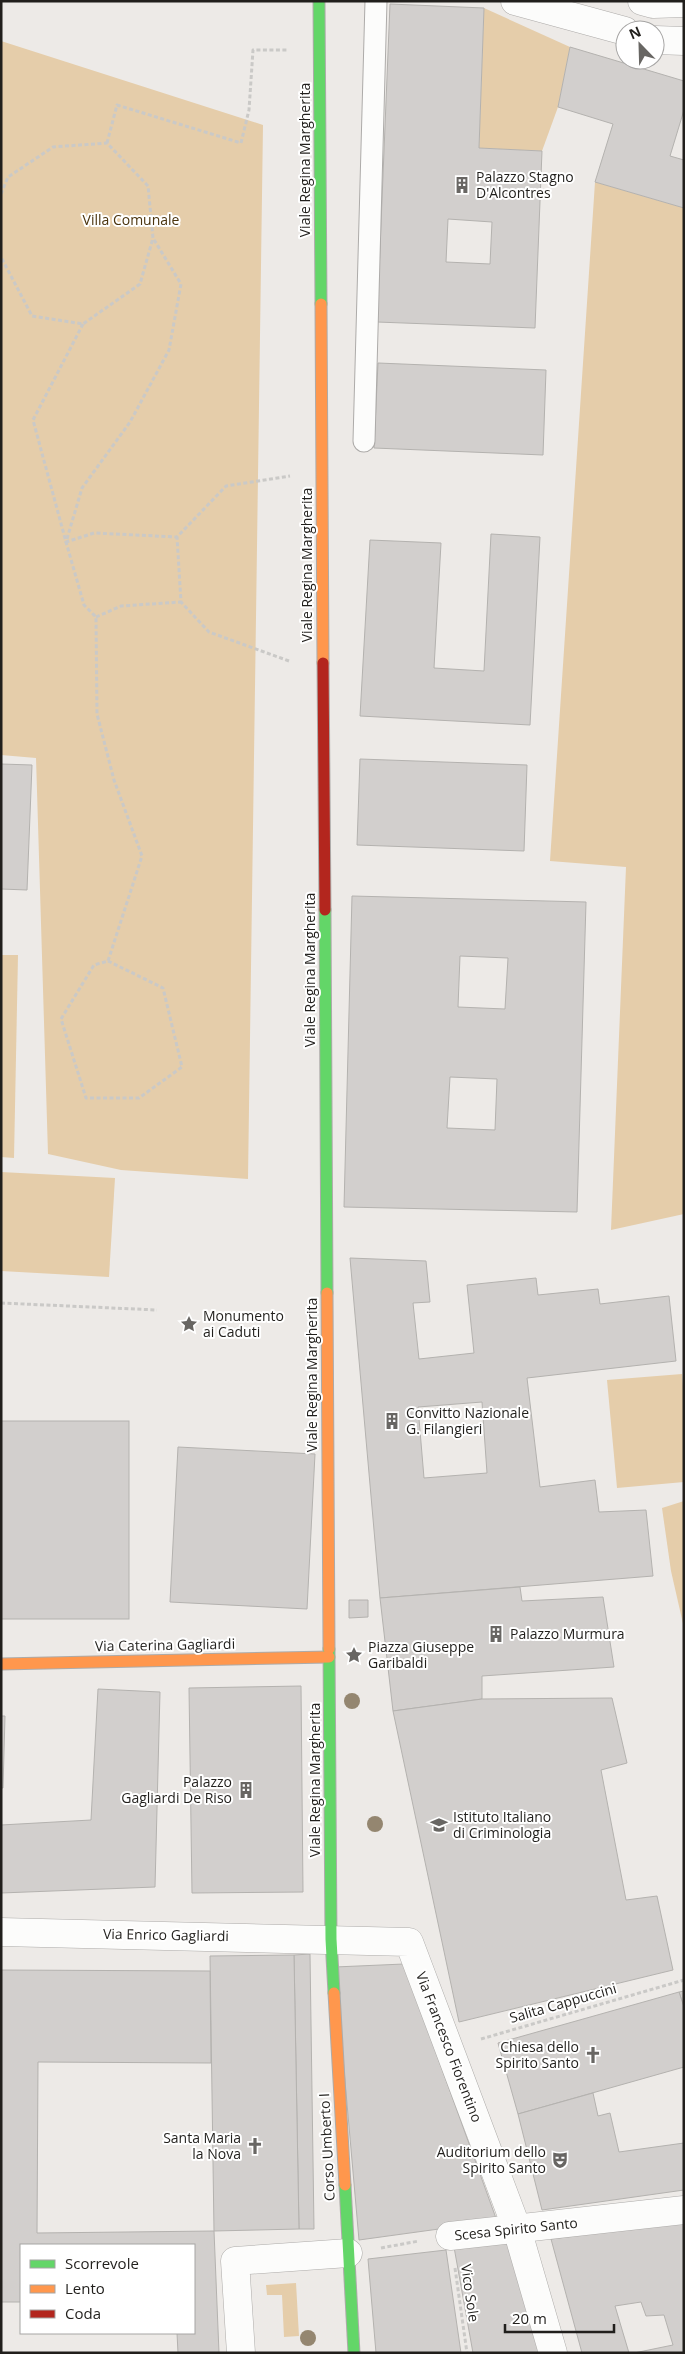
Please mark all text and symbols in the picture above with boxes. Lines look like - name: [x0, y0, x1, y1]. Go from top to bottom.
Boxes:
- north arrow: [615, 20, 665, 70]
- text: N: [626, 22, 644, 44]
- street label: Viale Regina Margherita: [295, 83, 314, 237]
- place label: Palazzo Stagno D'Alcontres: [476, 167, 574, 202]
- building icon: Palazzo Stagno D'Alcontres: [452, 175, 472, 195]
- park label: Villa Comunale: [83, 210, 180, 229]
- street label: Viale Regina Margherita: [297, 488, 316, 642]
- street label: Viale Regina Margherita: [300, 893, 319, 1047]
- street label: Viale Regina Margherita: [302, 1298, 321, 1452]
- place label: Monumento ai Caduti: [203, 1306, 284, 1341]
- place icon: Monumento ai Caduti: [179, 1314, 199, 1334]
- place label: Convitto Nazionale G. Filangieri: [406, 1403, 529, 1438]
- building icon: Convitto Nazionale G. Filangieri: [382, 1411, 402, 1431]
- building icon: Palazzo Murmura: [486, 1624, 506, 1644]
- place label: Palazzo Murmura: [510, 1624, 625, 1643]
- street label: Via Caterina Gagliardi: [95, 1634, 235, 1655]
- place label: Piazza Giuseppe Garibaldi: [368, 1637, 474, 1672]
- place icon: Piazza Giuseppe Garibaldi: [344, 1645, 364, 1665]
- street label: Viale Regina Margherita: [305, 1703, 324, 1857]
- place label: Palazzo Gagliardi De Riso: [121, 1772, 232, 1807]
- building icon: Palazzo Gagliardi De Riso: [236, 1780, 256, 1800]
- place label: Istituto Italiano di Criminologia: [453, 1807, 551, 1842]
- school or university icon: Istituto Italiano di Criminologia: [429, 1815, 449, 1835]
- street label: Via Enrico Gagliardi: [103, 1924, 229, 1945]
- street label: Via Francesco Fiorentino: [412, 1969, 487, 2125]
- street label: Salita Cappuccini: [507, 1978, 619, 2027]
- place label: Chiesa dello Spirito Santo: [495, 2037, 579, 2072]
- church icon: Chiesa dello Spirito Santo: [583, 2045, 603, 2065]
- street label: Corso Umberto I: [314, 2093, 339, 2201]
- place label: Santa Maria la Nova: [163, 2128, 241, 2163]
- church icon: Santa Maria la Nova: [245, 2136, 265, 2156]
- place label: Auditorium dello Spirito Santo: [437, 2142, 546, 2177]
- theatre icon: Auditorium dello Spirito Santo: [550, 2150, 570, 2170]
- street label: Scesa Spirito Santo: [453, 2213, 579, 2244]
- legend: [20, 2244, 195, 2334]
- text: Scorrevole: [65, 2253, 139, 2273]
- street label: Vico Sole: [457, 2263, 484, 2323]
- text: Lento: [65, 2278, 105, 2298]
- scale bar: [505, 2302, 614, 2334]
- text: Coda: [65, 2303, 101, 2323]
- text: 20 m: [512, 2308, 547, 2328]

